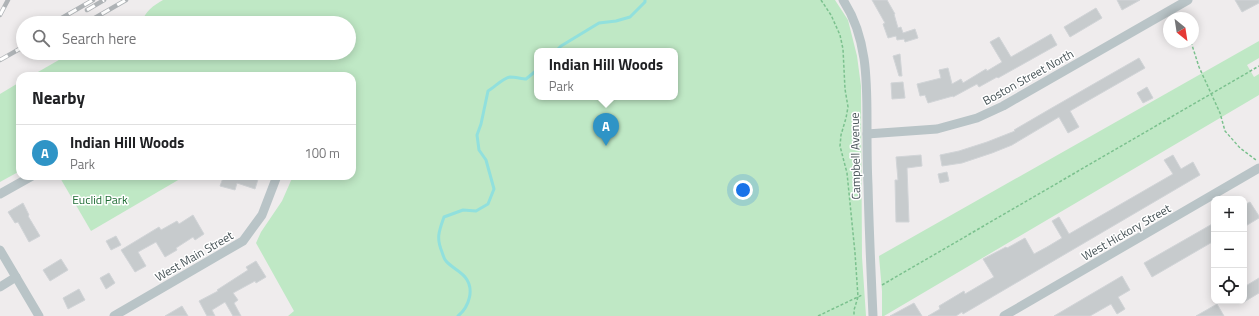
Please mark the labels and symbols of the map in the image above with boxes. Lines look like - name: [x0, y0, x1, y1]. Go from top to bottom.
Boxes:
- north arrow: [1163, 12, 1199, 48]
- street label: Boston Street North: [979, 44, 1077, 110]
- street label: Campbell Avenue: [845, 112, 865, 200]
- pin: A: [593, 113, 619, 146]
- your location: [733, 180, 753, 200]
- park label: Euclid Park: [72, 190, 128, 209]
- street label: West Hickory Street: [1078, 198, 1175, 265]
- street label: West Main Street: [151, 225, 237, 286]

